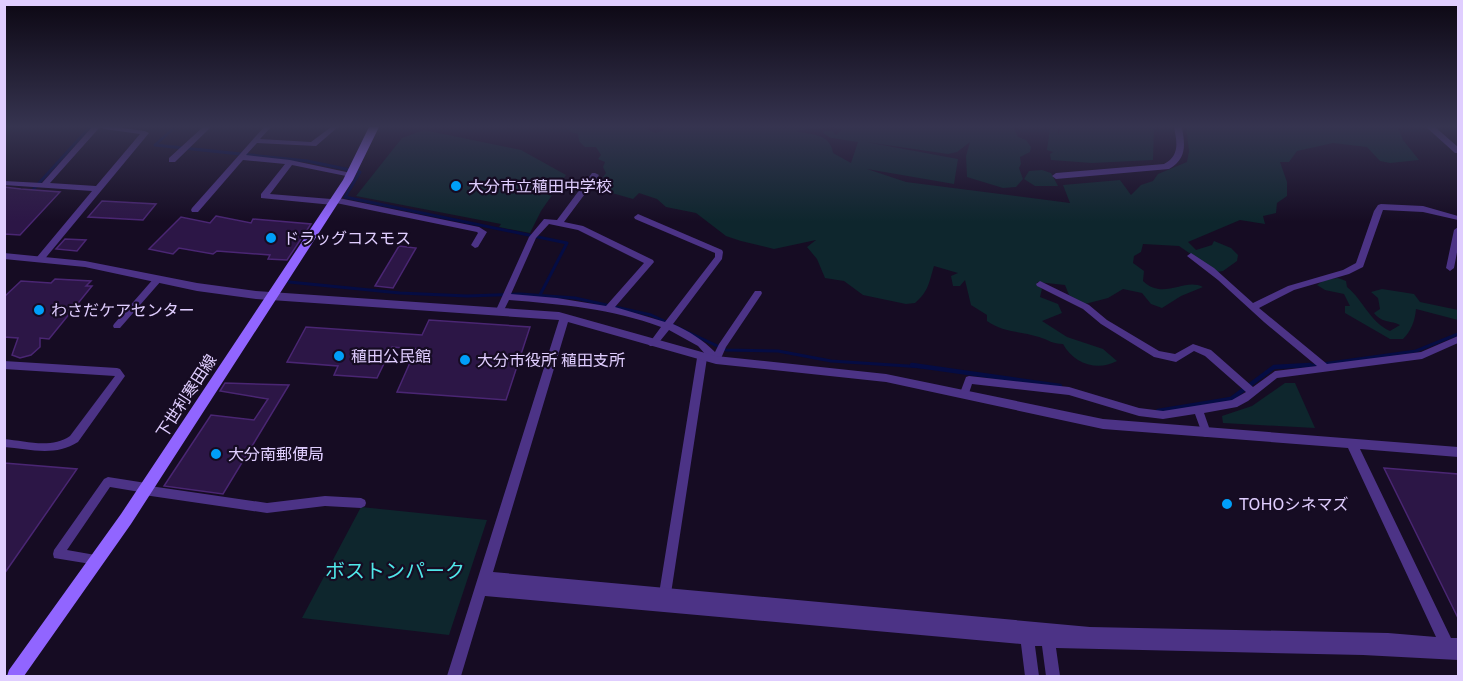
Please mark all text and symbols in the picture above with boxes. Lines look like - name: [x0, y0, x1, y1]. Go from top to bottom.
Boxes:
- place label: 大分市立稙田中学校: [468, 176, 612, 196]
- marker: 大分市立稙田中学校: [449, 179, 463, 193]
- place label: ドラッグコスモス: [283, 228, 411, 248]
- marker: ドラッグコスモス: [264, 231, 278, 245]
- place label: わさだケアセンター: [51, 300, 195, 320]
- marker: わさだケアセンター: [32, 303, 46, 317]
- place label: 稙田公民館: [351, 346, 431, 366]
- marker: 稙田公民館: [332, 349, 346, 363]
- street label: 下世利寒田線: [151, 350, 221, 442]
- place label: 大分市役所 稙田支所: [477, 350, 625, 370]
- marker: 大分市役所 稙田支所: [458, 353, 472, 367]
- place label: 大分南郵便局: [228, 444, 324, 464]
- marker: 大分南郵便局: [209, 447, 223, 461]
- place label: TOHOシネマズ: [1239, 494, 1348, 514]
- marker: TOHOシネマズ: [1220, 497, 1234, 511]
- park label: ボストンパーク: [325, 558, 465, 582]

